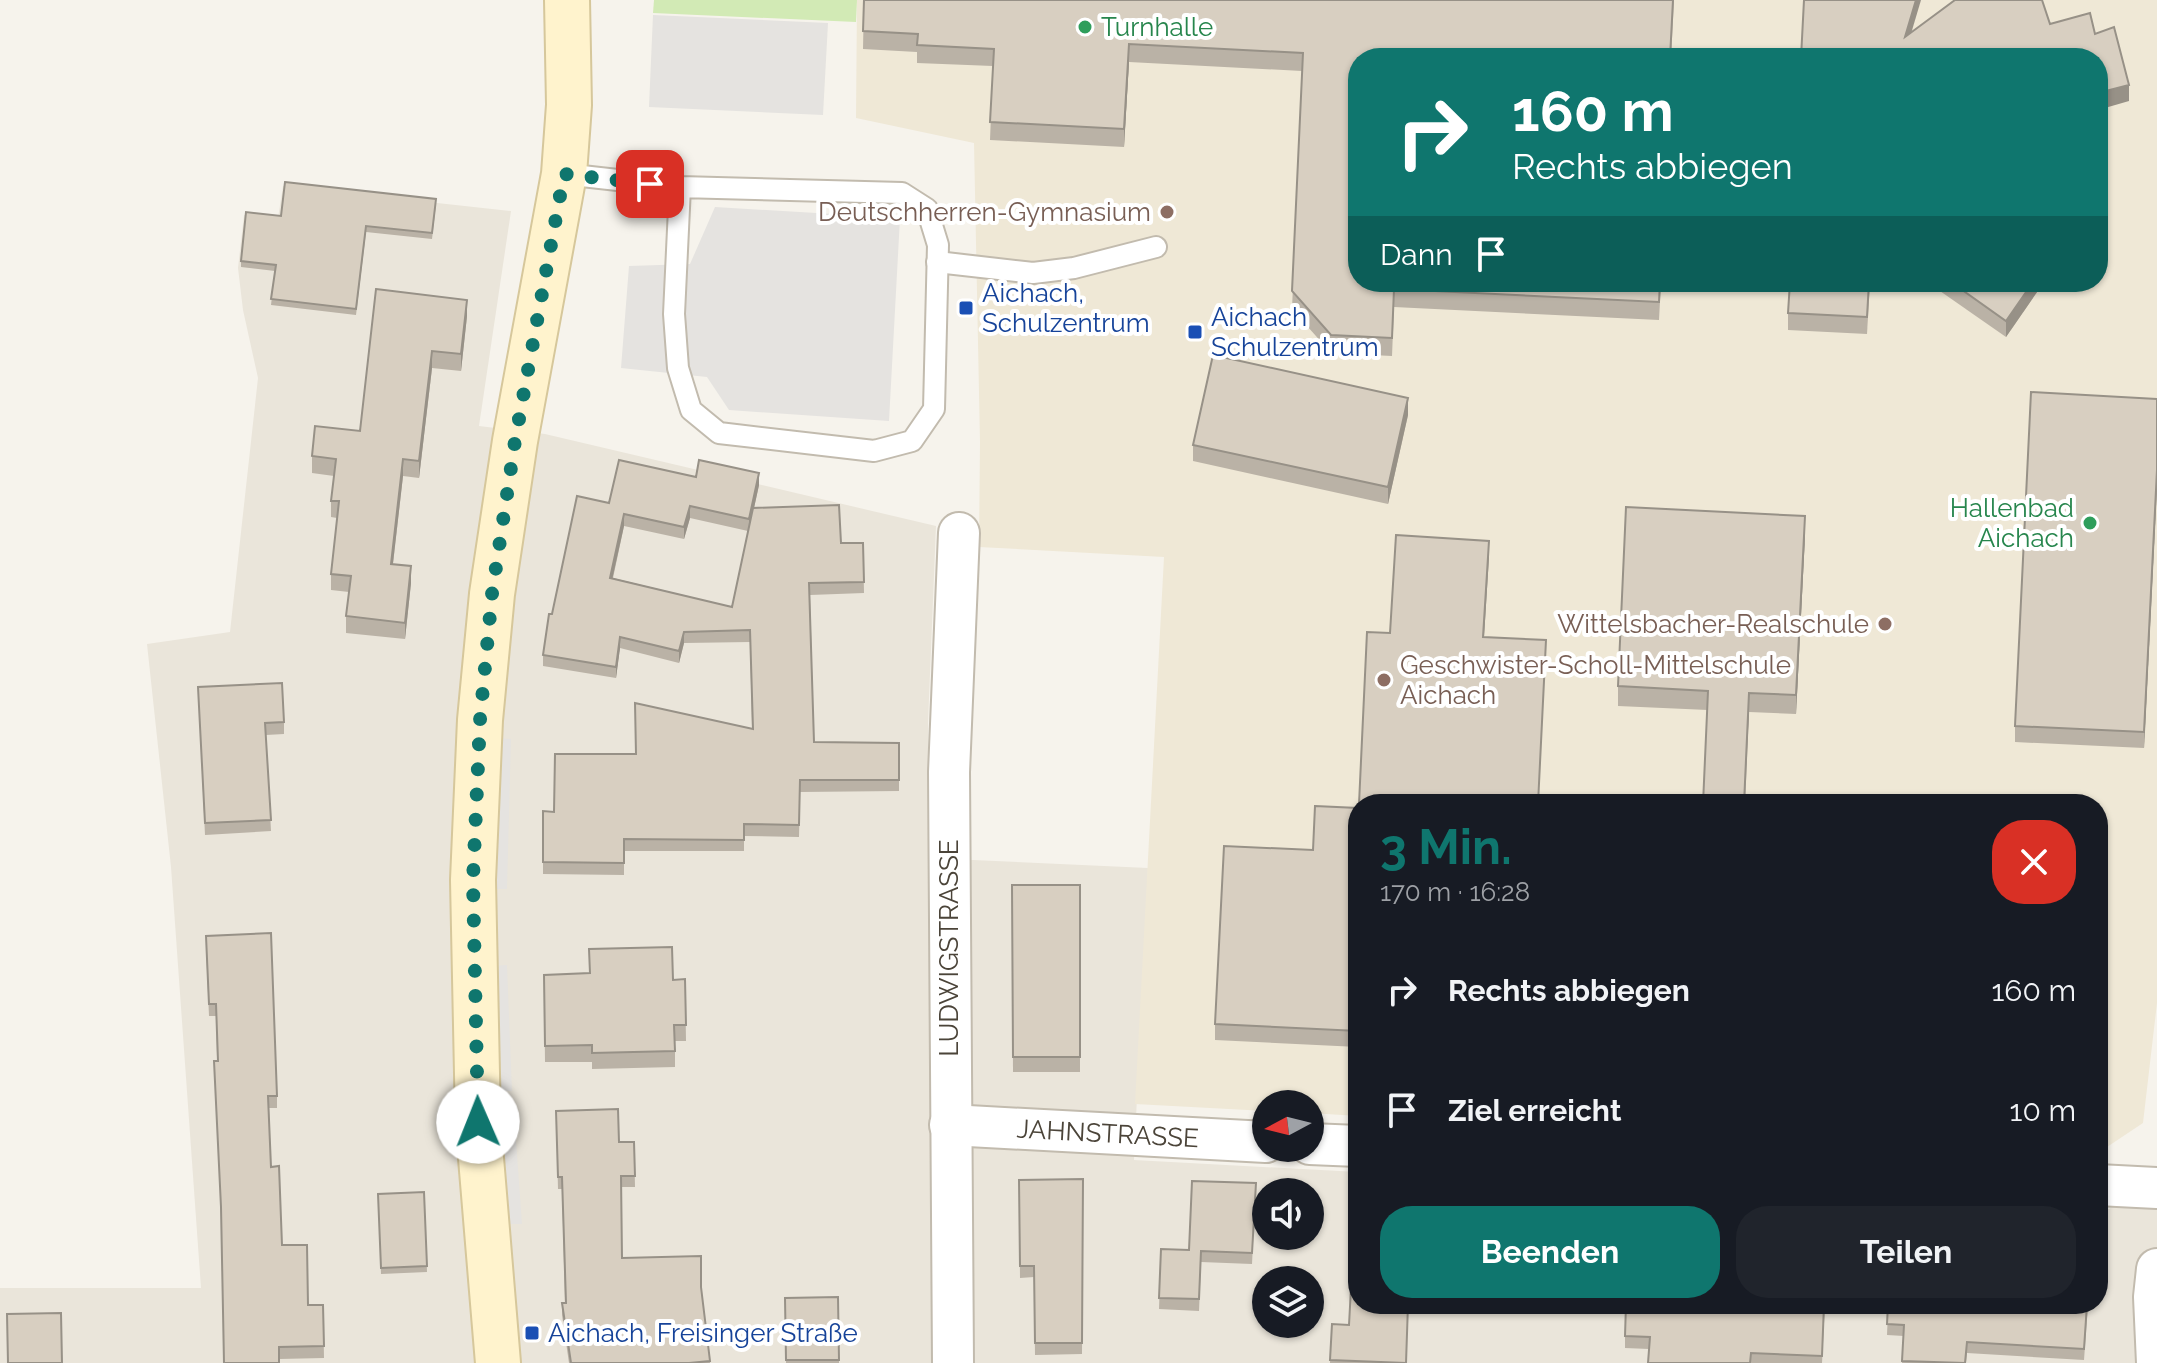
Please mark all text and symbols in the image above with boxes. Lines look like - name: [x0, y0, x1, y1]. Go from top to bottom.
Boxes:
- place label: Turnhalle: [1101, 12, 1213, 42]
- marker: Turnhalle: [1076, 18, 1094, 36]
- text: 160 m: [1512, 78, 1674, 144]
- icon: right: [1380, 80, 1484, 184]
- text: Rechts abbiegen: [1512, 145, 1793, 187]
- pin: [616, 150, 684, 218]
- icon: arrive: [628, 162, 672, 206]
- place label: Deutschherren-Gymnasium: [818, 197, 1151, 227]
- marker: Deutschherren-Gymnasium: [1158, 203, 1176, 221]
- icon: arrive: [1469, 232, 1513, 276]
- text: Dann: [1380, 237, 1453, 272]
- place label: Aichach, Schulzentrum: [982, 278, 1150, 338]
- marker: Aichach, Schulzentrum: [957, 299, 975, 317]
- place label: Aichach Schulzentrum: [1211, 302, 1379, 362]
- marker: Aichach Schulzentrum: [1186, 323, 1204, 341]
- place label: Hallenbad Aichach: [1950, 493, 2074, 553]
- marker: Hallenbad Aichach: [2081, 514, 2099, 532]
- place label: Wittelsbacher-Realschule: [1557, 609, 1869, 639]
- marker: Wittelsbacher-Realschule: [1876, 615, 1894, 633]
- place label: Geschwister-Scholl-Mittelschule Aichach: [1400, 650, 1791, 710]
- marker: Geschwister-Scholl-Mittelschule Aichach: [1375, 671, 1393, 689]
- text: 3 Min.: [1380, 819, 1512, 875]
- button: close: [1992, 820, 2076, 904]
- street label: LUDWIGSTRASSE: [934, 839, 964, 1057]
- text: 170 m · 16:28: [1380, 877, 1530, 907]
- icon: right: [1380, 968, 1424, 1012]
- text: Rechts abbiegen: [1448, 973, 1690, 1008]
- text: 160 m: [1991, 973, 2076, 1008]
- position arrow: [436, 1080, 520, 1164]
- icon: arrive: [1380, 1088, 1424, 1132]
- north arrow: [1252, 1090, 1324, 1162]
- map controls: [1252, 1090, 1324, 1338]
- text: Ziel erreicht: [1448, 1093, 1621, 1128]
- text: 10 m: [2010, 1093, 2076, 1128]
- street label: JAHNSTRASSE: [1016, 1114, 1200, 1153]
- button: sound: [1252, 1178, 1324, 1250]
- button: Beenden: [1380, 1206, 1720, 1298]
- button: Teilen: [1736, 1206, 2076, 1298]
- button: layers: [1252, 1266, 1324, 1338]
- place label: Aichach, Freisinger Straße: [548, 1318, 858, 1348]
- marker: Aichach, Freisinger Straße: [523, 1324, 541, 1342]

